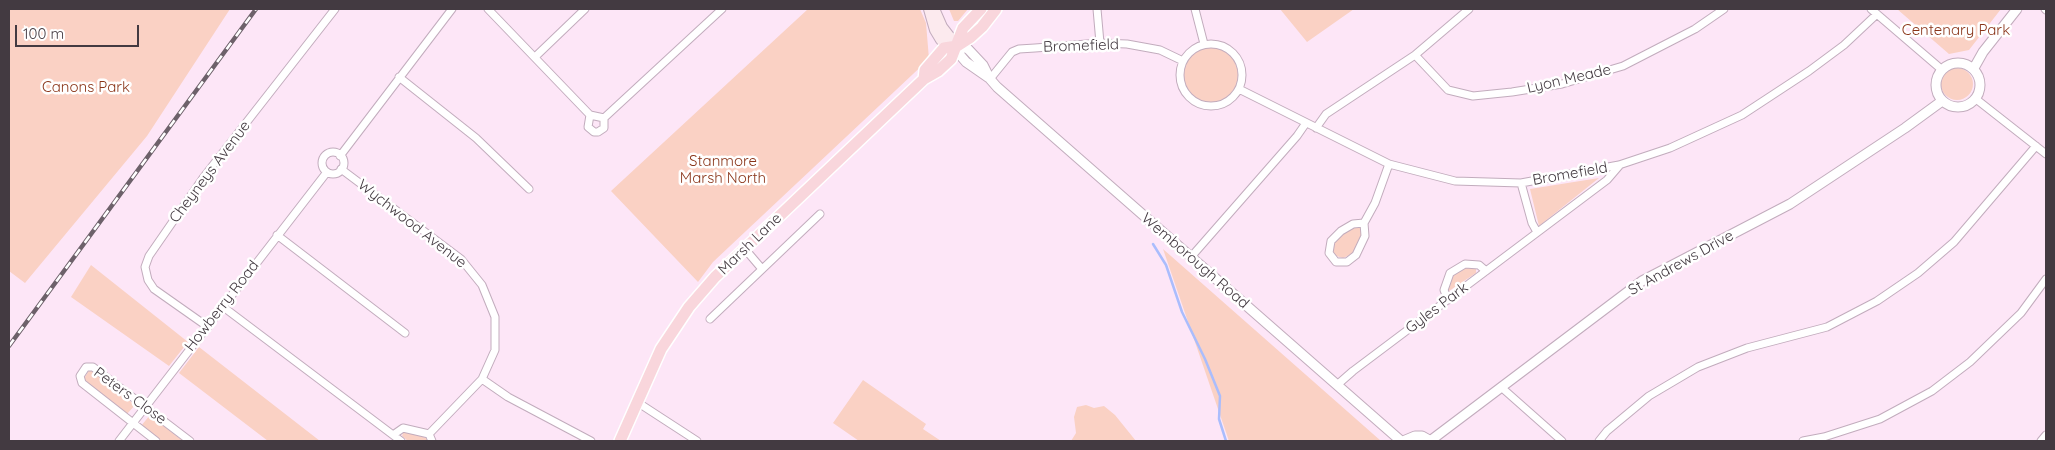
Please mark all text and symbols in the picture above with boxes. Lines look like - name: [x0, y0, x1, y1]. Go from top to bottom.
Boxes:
- scale bar: [18, 15, 141, 47]
- park label: Centenary Park: [1902, 21, 2010, 39]
- text: 100 m: [23, 24, 64, 43]
- street label: Bromefield: [1043, 36, 1119, 56]
- street label: Lyon Meade: [1525, 61, 1613, 97]
- park label: Canons Park: [42, 78, 130, 96]
- street label: Cheyneys Avenue: [166, 117, 254, 227]
- park label: Stanmore Marsh North: [680, 152, 766, 187]
- street label: Bromefield: [1531, 159, 1609, 189]
- street label: Wychwood Avenue: [354, 176, 470, 272]
- street label: Marsh Lane: [715, 209, 785, 279]
- street label: Wemborough Road: [1138, 209, 1252, 313]
- street label: St Andrews Drive: [1625, 227, 1737, 299]
- street label: Howberry Road: [181, 257, 263, 355]
- street label: Gyles Park: [1402, 279, 1472, 337]
- street label: Peters Close: [90, 364, 170, 428]

